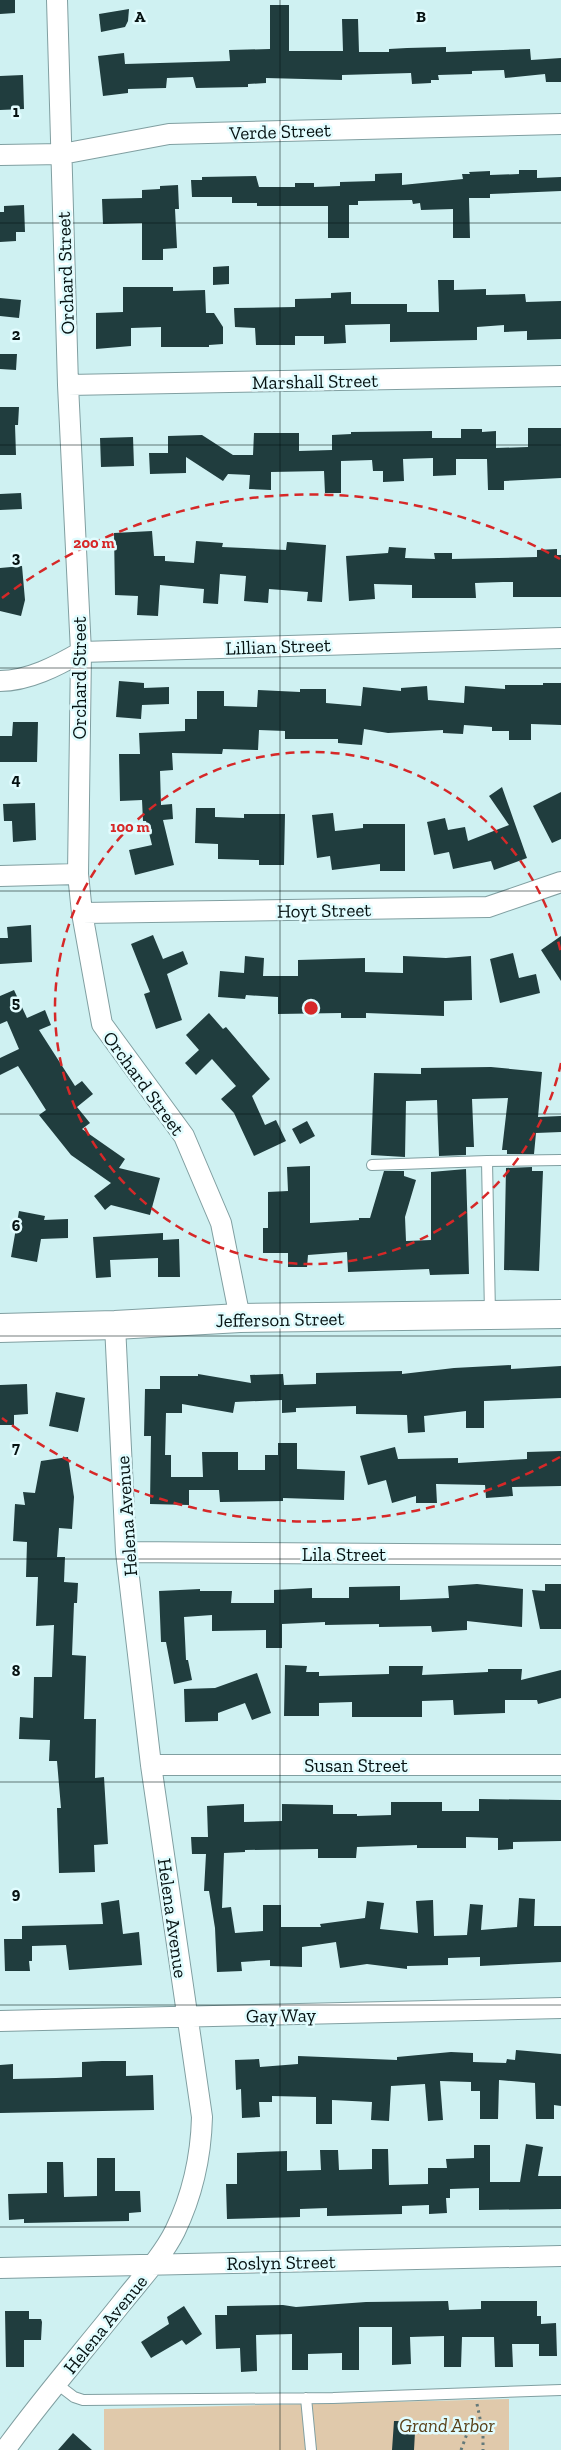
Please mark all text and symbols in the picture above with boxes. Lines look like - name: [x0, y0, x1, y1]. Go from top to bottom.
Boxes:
- text: A: [135, 7, 146, 26]
- text: B: [416, 7, 426, 26]
- text: 1: [13, 102, 20, 121]
- street label: Verde Street: [228, 118, 331, 145]
- street label: Orchard Street: [52, 211, 79, 335]
- text: 2: [12, 325, 21, 344]
- street label: Marshall Street: [252, 369, 378, 394]
- text: 200 m: [73, 534, 115, 552]
- text: 3: [12, 548, 21, 567]
- street label: Orchard Street: [68, 616, 91, 740]
- street label: Lillian Street: [225, 633, 331, 660]
- text: 4: [11, 770, 21, 789]
- text: 100 m: [110, 818, 150, 836]
- street label: Hoyt Street: [277, 898, 371, 923]
- text: 5: [12, 993, 20, 1012]
- centre of rings: [302, 999, 320, 1017]
- street label: Orchard Street: [98, 1027, 189, 1140]
- text: 6: [12, 1216, 21, 1235]
- street label: Jefferson Street: [215, 1307, 345, 1332]
- text: 7: [12, 1438, 20, 1457]
- street label: Helena Avenue: [111, 1455, 142, 1577]
- street label: Lila Street: [302, 1543, 386, 1566]
- text: 8: [12, 1661, 21, 1680]
- street label: Susan Street: [304, 1754, 408, 1777]
- street label: Helena Avenue: [153, 1857, 192, 1980]
- text: 9: [12, 1884, 21, 1903]
- street label: Gay Way: [246, 2003, 317, 2028]
- street label: Roslyn Street: [226, 2250, 336, 2275]
- street label: Helena Avenue: [58, 2270, 152, 2379]
- park label: Grand Arbor: [399, 2414, 495, 2437]

